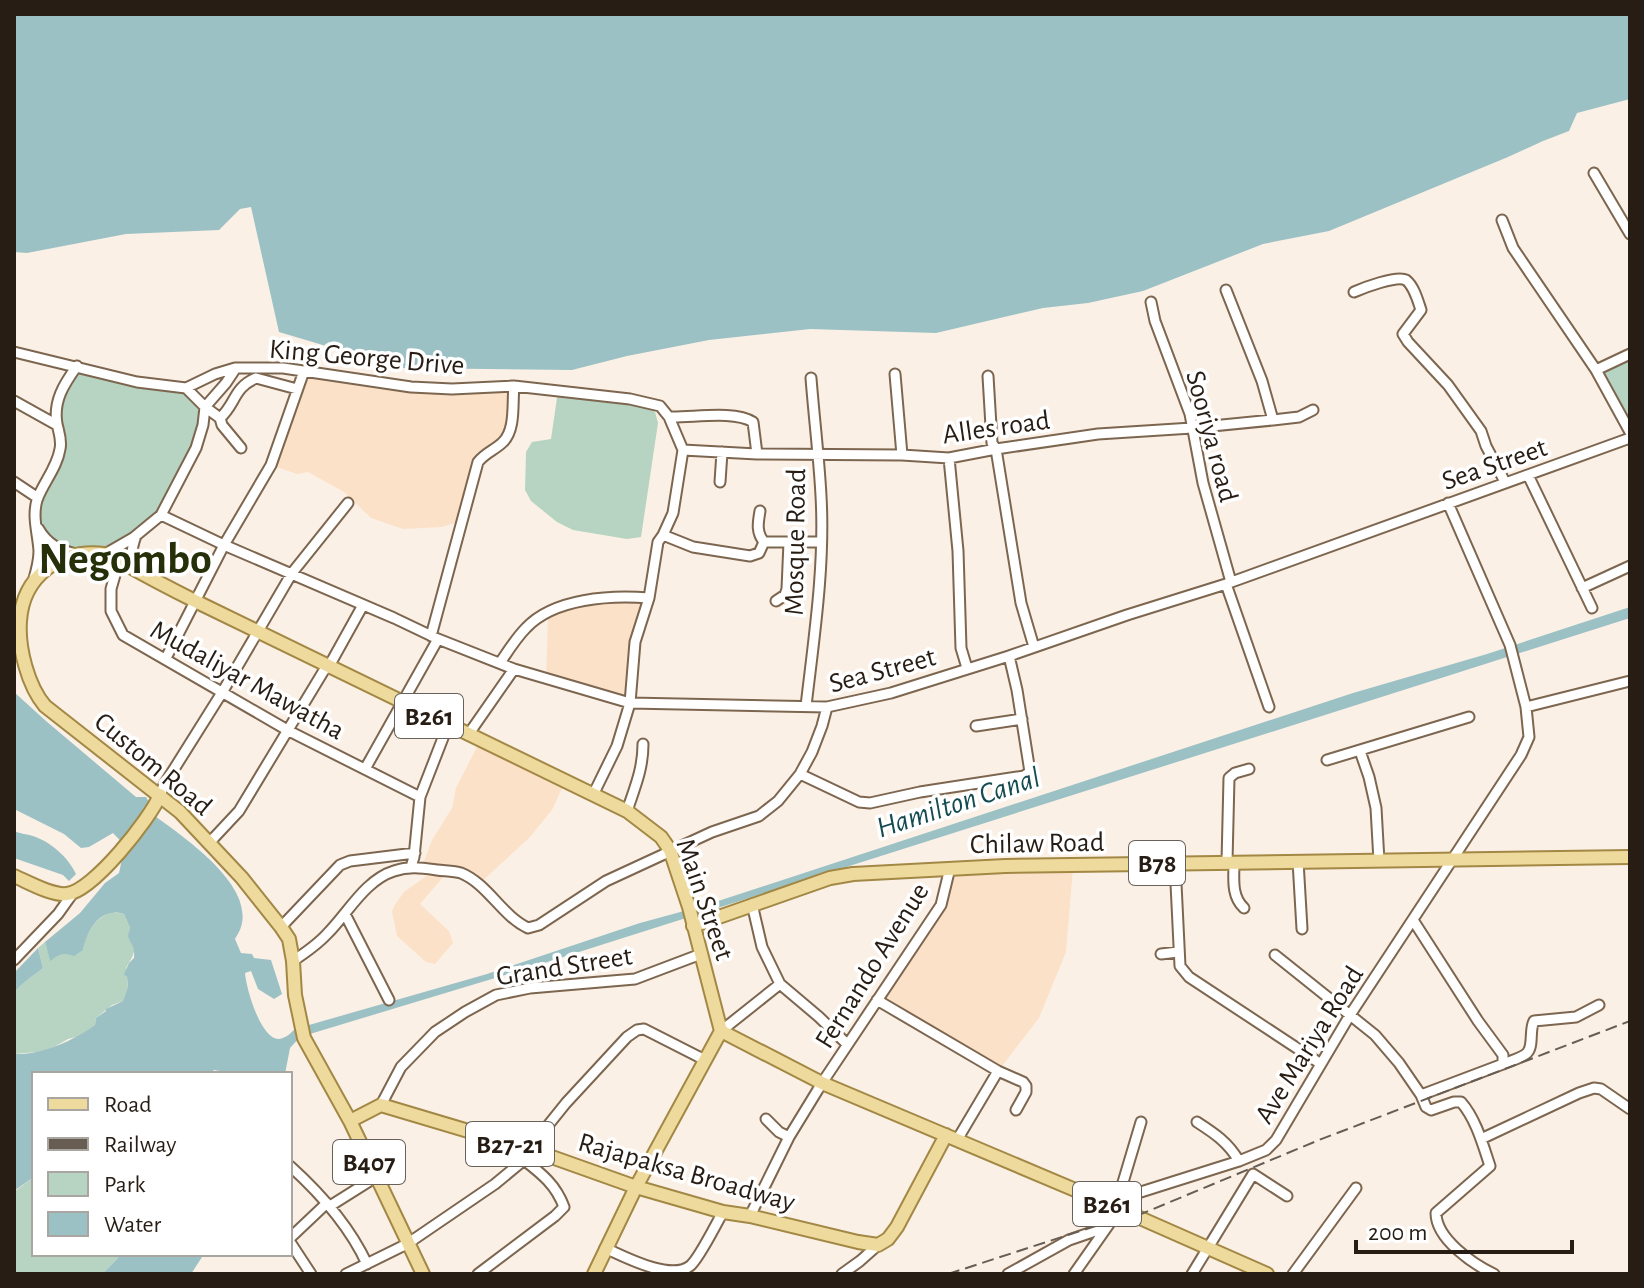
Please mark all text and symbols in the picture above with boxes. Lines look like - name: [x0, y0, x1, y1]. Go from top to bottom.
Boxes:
- street label: King George Drive: [268, 336, 466, 380]
- street label: Sooriya road: [1180, 368, 1242, 505]
- street label: Alles road: [941, 407, 1052, 449]
- street label: Sea Street: [1439, 434, 1551, 496]
- street label: Mosque Road: [781, 468, 811, 616]
- district label: Negombo: [38, 538, 212, 582]
- street label: Mudaliyar Mawatha: [145, 616, 349, 746]
- street label: Sea Street: [826, 643, 939, 699]
- road number: B261: [395, 694, 463, 738]
- street label: Custom Road: [89, 708, 217, 821]
- water label: Hamilton Canal: [873, 762, 1044, 844]
- street label: Chilaw Road: [970, 829, 1105, 859]
- street label: Main Street: [670, 835, 738, 964]
- road number: B78: [1129, 841, 1185, 885]
- street label: Fernando Avenue: [811, 878, 935, 1054]
- street label: Grand Street: [494, 942, 634, 992]
- street label: Ave Mariya Road: [1250, 961, 1369, 1129]
- legend: [32, 1072, 292, 1256]
- text: Road: [104, 1093, 152, 1117]
- road number: B27-21: [466, 1122, 554, 1166]
- street label: Rajapaksa Broadway: [575, 1129, 798, 1217]
- text: Railway: [104, 1133, 176, 1157]
- road number: B407: [333, 1140, 405, 1184]
- text: Park: [104, 1173, 145, 1197]
- road number: B261: [1073, 1182, 1141, 1226]
- scale bar: [1356, 1204, 1572, 1254]
- text: Water: [104, 1213, 162, 1237]
- text: 200 m: [1368, 1221, 1427, 1245]

